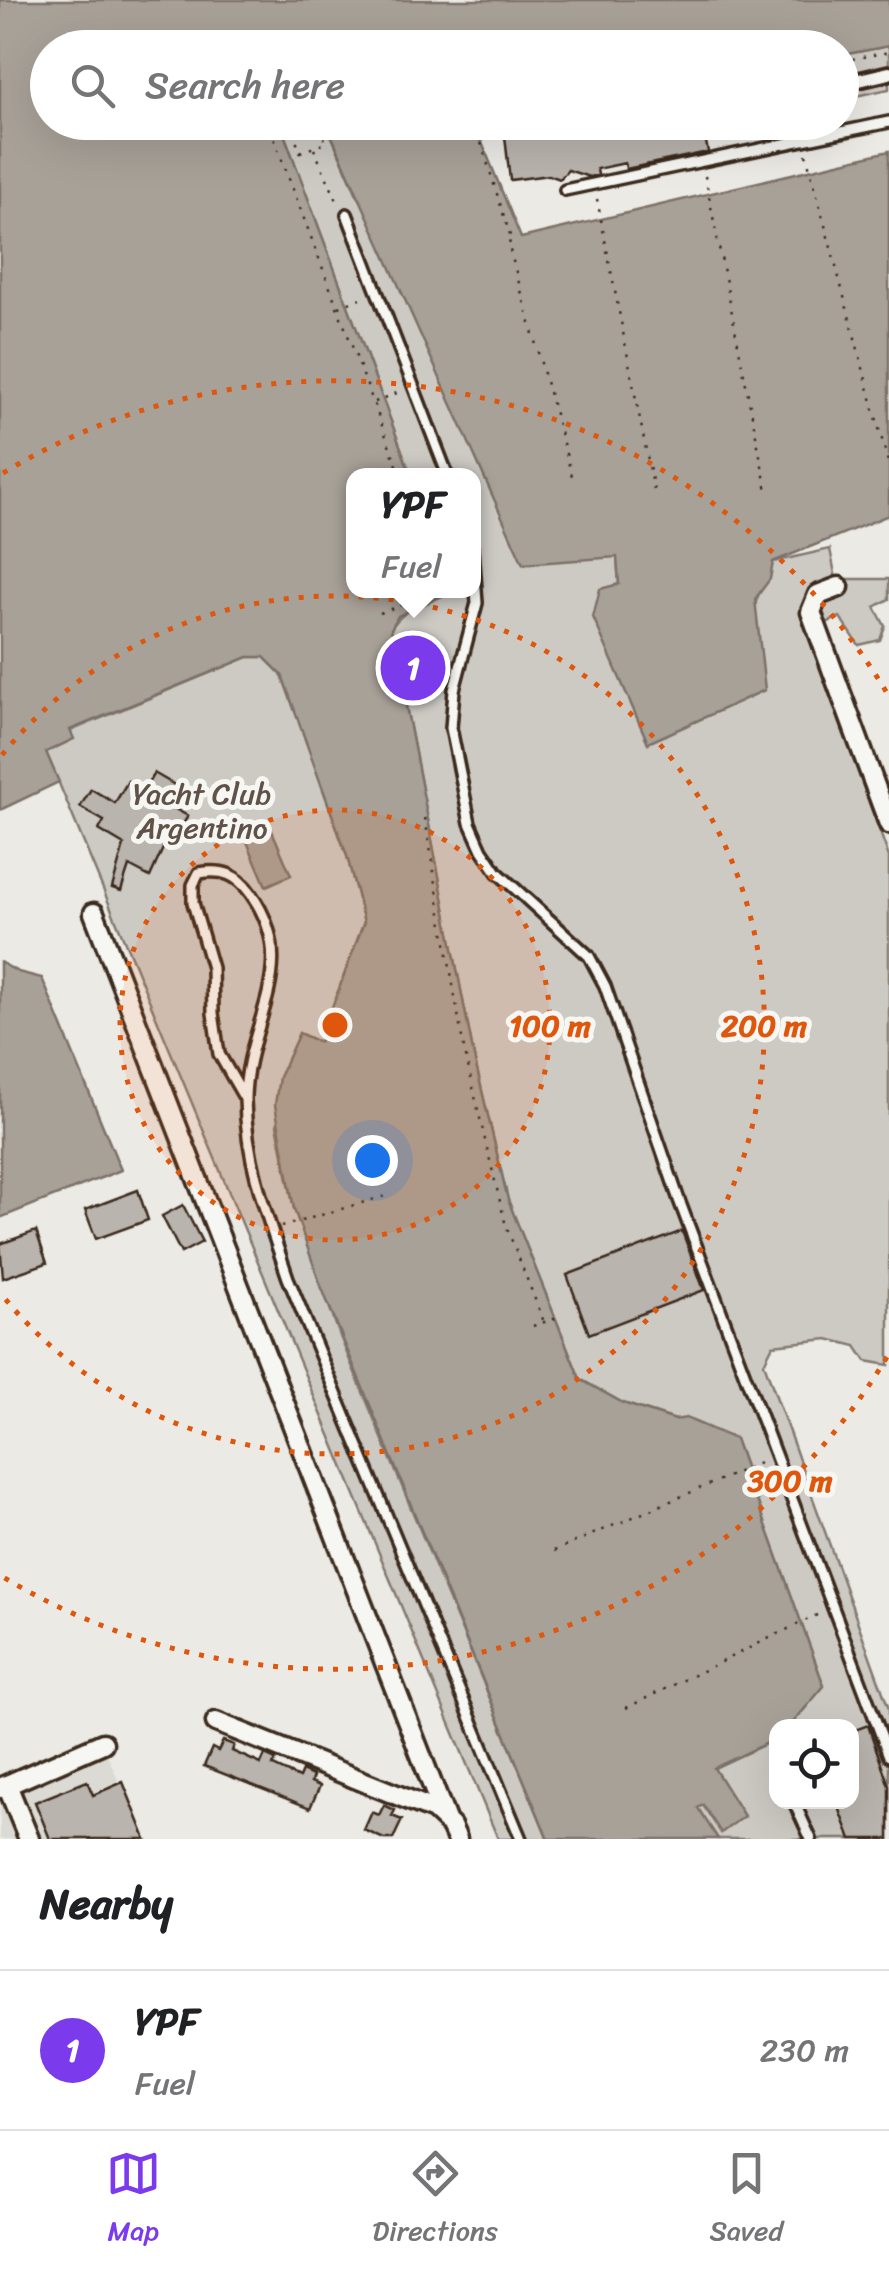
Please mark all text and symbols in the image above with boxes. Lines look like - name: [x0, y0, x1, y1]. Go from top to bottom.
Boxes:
- search box: [30, 30, 859, 140]
- text: Search here: [145, 52, 345, 119]
- icon: search: [65, 58, 120, 113]
- popup: [346, 468, 481, 598]
- text: YPF: [381, 471, 446, 538]
- text: Fuel: [381, 538, 442, 595]
- pin: 1: [380, 630, 446, 706]
- park label: Yacht Club Argentino: [133, 767, 271, 855]
- text: 100 m: [509, 999, 591, 1053]
- text: 200 m: [721, 999, 807, 1053]
- centre of rings: [317, 1007, 353, 1043]
- your location: [347, 1135, 398, 1186]
- text: 300 m: [746, 1454, 833, 1508]
- map controls: [769, 1719, 859, 1809]
- button: locate: [769, 1719, 859, 1809]
- text: Nearby: [40, 1867, 173, 1941]
- text: YPF: [135, 1988, 199, 2055]
- text: 1: [66, 2022, 79, 2079]
- text: 230 m: [760, 2022, 849, 2079]
- text: Fuel: [135, 2055, 195, 2112]
- tab: Map: [106, 2146, 161, 2255]
- tab: Directions: [372, 2146, 498, 2255]
- tab: Saved: [709, 2146, 783, 2255]

